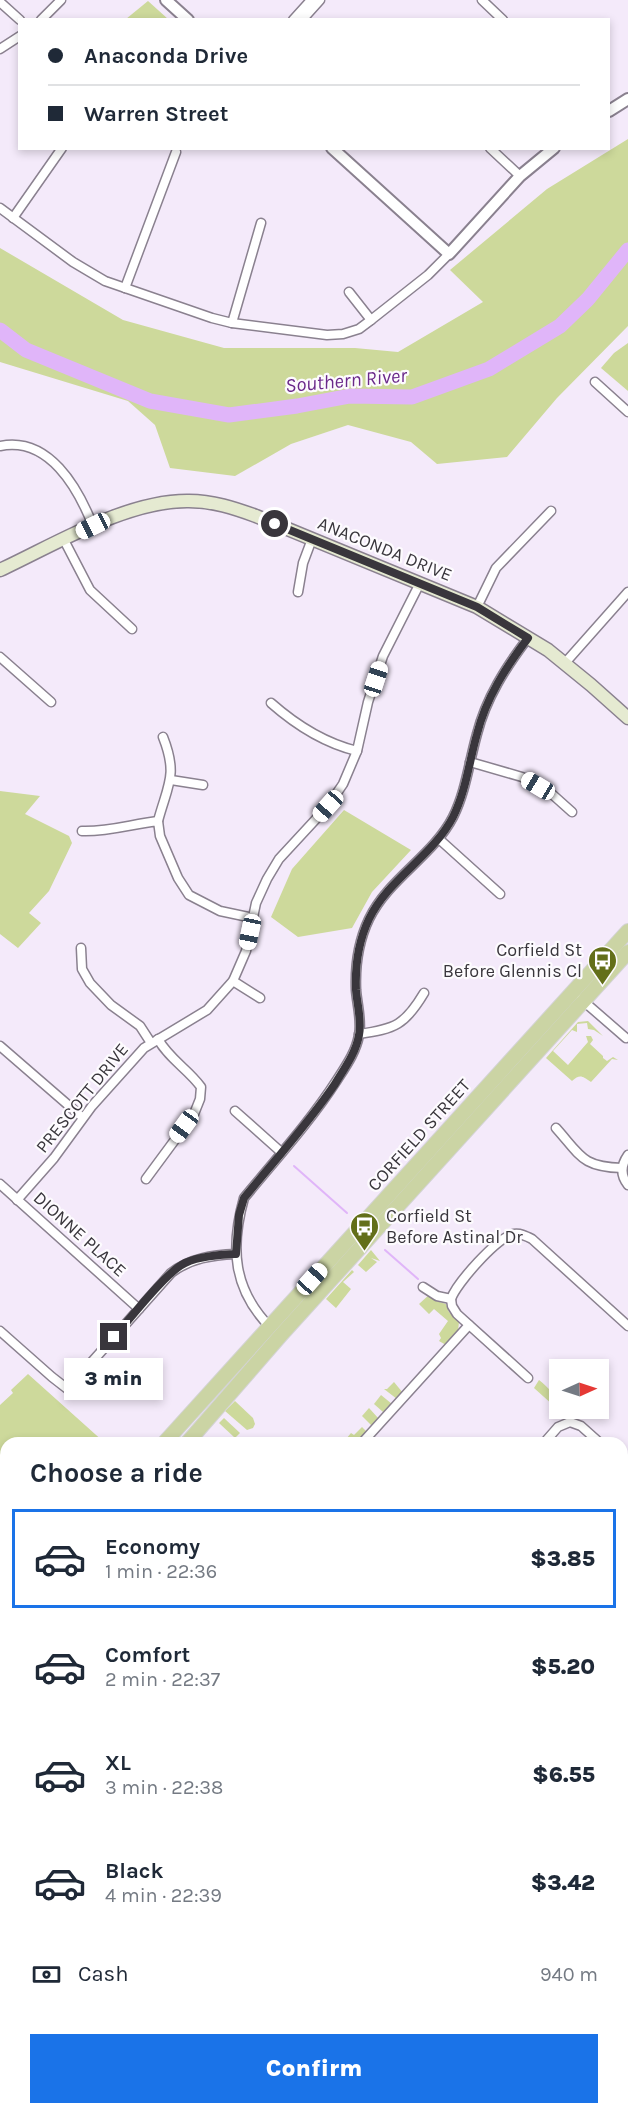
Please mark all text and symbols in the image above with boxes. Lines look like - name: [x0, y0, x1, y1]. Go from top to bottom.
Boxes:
- text: Anaconda Drive: [84, 43, 248, 69]
- text: Warren Street: [84, 101, 228, 127]
- water label: Southern River: [284, 364, 409, 397]
- car: [73, 510, 113, 542]
- route start: [261, 510, 288, 537]
- street label: ANACONDA DRIVE: [315, 512, 455, 586]
- car: [362, 659, 390, 699]
- car: [518, 769, 558, 803]
- car: [309, 787, 347, 825]
- car: [237, 913, 263, 951]
- place label: Corfield St Before Glennis Cl: [443, 939, 582, 982]
- bus stop icon: Corfield St Before Glennis Cl: [587, 944, 619, 986]
- street label: PRESCOTT DRIVE: [31, 1039, 133, 1157]
- street label: CORFIELD STREET: [363, 1075, 475, 1195]
- car: [166, 1106, 202, 1146]
- street label: DIONNE PLACE: [29, 1187, 131, 1281]
- place label: Corfield St Before Astinal Dr: [386, 1205, 523, 1248]
- bus stop icon: Corfield St Before Astinal Dr: [349, 1210, 381, 1252]
- car: [293, 1260, 331, 1298]
- route end: [100, 1323, 127, 1350]
- callout: 3 min: [64, 1358, 164, 1400]
- north arrow: [549, 1359, 609, 1419]
- map controls: [549, 1359, 609, 1419]
- text: 3 min: [85, 1367, 142, 1390]
- text: Choose a ride: [30, 1457, 203, 1489]
- icon: car: [33, 1532, 87, 1586]
- text: Economy: [105, 1534, 200, 1560]
- text: $3.85: [530, 1546, 595, 1572]
- text: 1 min · 22:36: [105, 1560, 217, 1583]
- icon: car: [33, 1640, 87, 1694]
- text: Comfort: [105, 1642, 190, 1668]
- text: $5.20: [531, 1654, 595, 1680]
- text: 2 min · 22:37: [105, 1668, 220, 1691]
- icon: car: [33, 1748, 87, 1802]
- text: XL: [105, 1750, 131, 1776]
- text: $6.55: [532, 1762, 595, 1788]
- text: 3 min · 22:38: [105, 1776, 223, 1799]
- icon: car: [33, 1856, 87, 1910]
- text: Black: [105, 1858, 164, 1884]
- text: $3.42: [531, 1870, 595, 1896]
- text: 4 min · 22:39: [105, 1884, 222, 1907]
- icon: cash: [30, 1958, 63, 1991]
- text: Cash: [78, 1961, 128, 1987]
- text: 940 m: [540, 1963, 598, 1986]
- button: Confirm: [30, 2034, 598, 2103]

